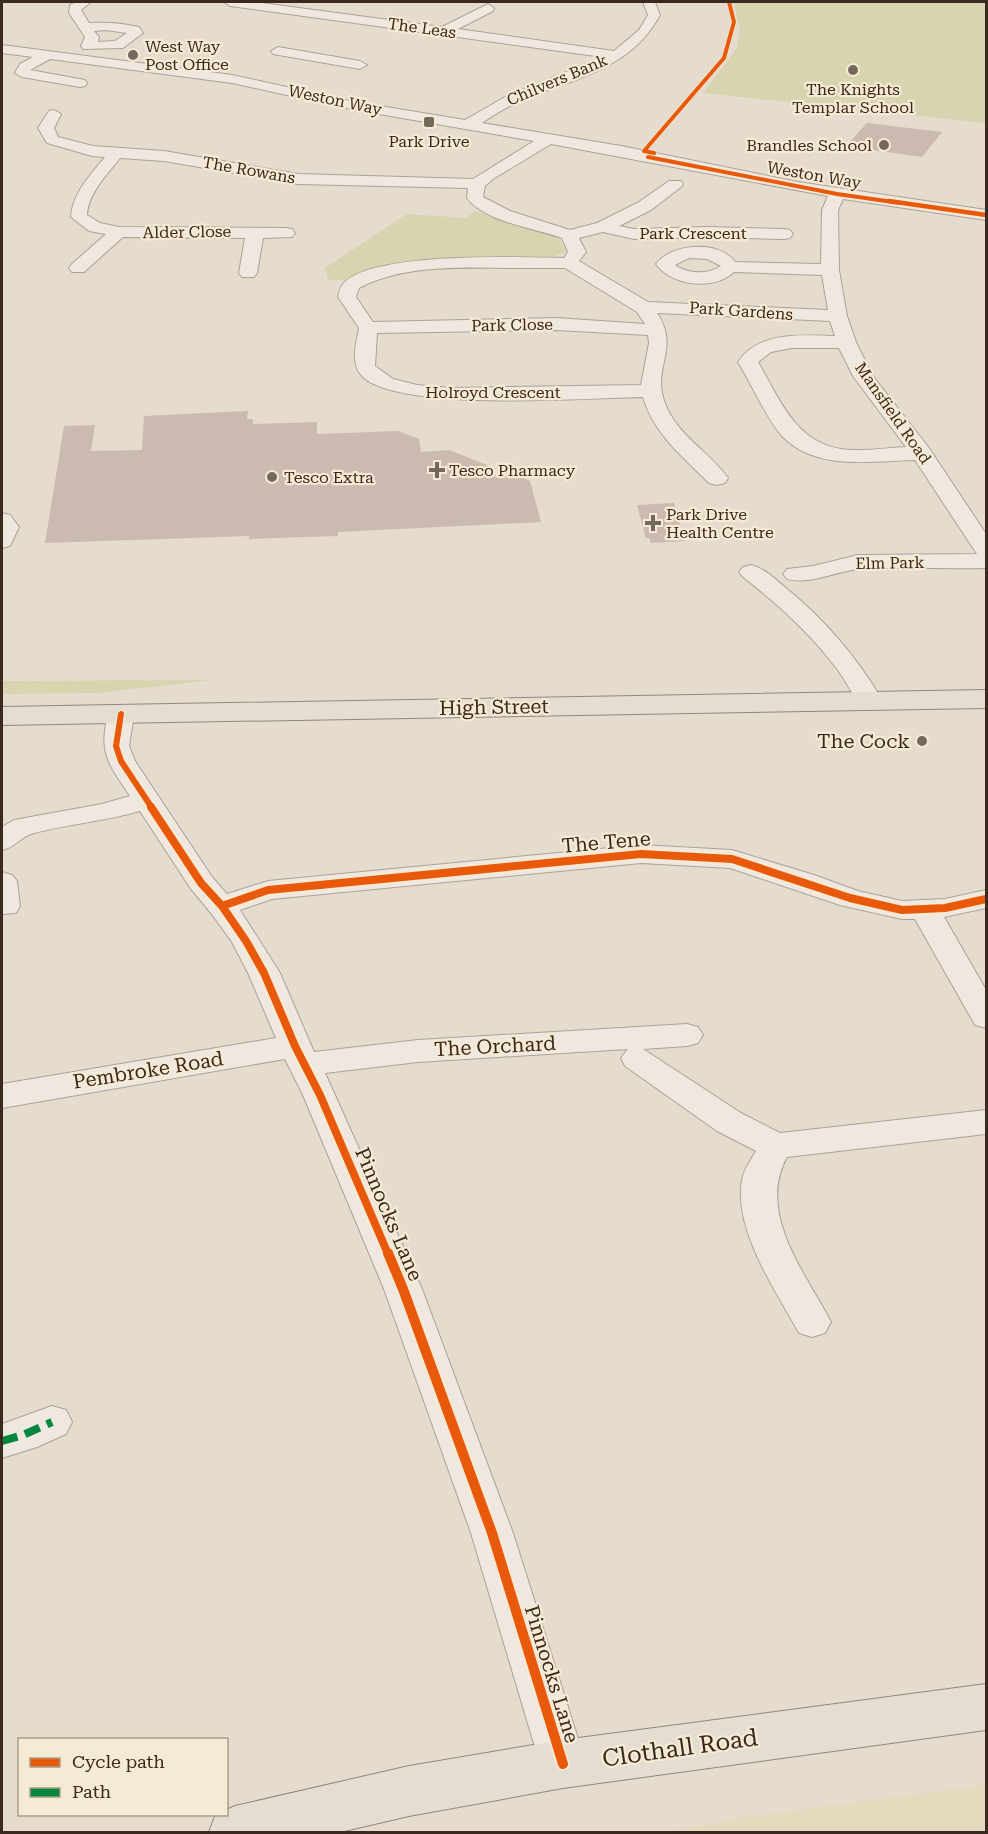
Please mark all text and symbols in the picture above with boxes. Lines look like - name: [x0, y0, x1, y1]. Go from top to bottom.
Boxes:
- street label: The Leas: [387, 14, 458, 42]
- place label: West Way Post Office: [145, 37, 229, 74]
- marker: West Way Post Office: [126, 48, 140, 62]
- street label: Chilvers Bank: [504, 50, 610, 110]
- marker: The Knights Templar School: [846, 63, 860, 77]
- place label: The Knights Templar School: [792, 80, 914, 117]
- street label: Weston Way: [286, 81, 384, 119]
- marker: Park Drive: [422, 115, 436, 129]
- place label: Park Drive: [388, 132, 470, 151]
- place label: Brandles School: [746, 136, 872, 155]
- marker: Brandles School: [877, 138, 891, 152]
- street label: The Rowans: [201, 152, 297, 188]
- street label: Weston Way: [765, 157, 863, 193]
- street label: Alder Close: [143, 222, 232, 242]
- street label: Park Crescent: [639, 224, 747, 243]
- street label: Park Gardens: [688, 298, 794, 324]
- street label: Park Close: [471, 315, 553, 335]
- street label: Mansfield Road: [851, 359, 935, 467]
- street label: Holroyd Crescent: [425, 383, 561, 402]
- place label: Tesco Pharmacy: [449, 461, 576, 480]
- marker: Tesco Pharmacy: [430, 463, 444, 477]
- place label: Tesco Extra: [284, 468, 374, 487]
- marker: Tesco Extra: [265, 470, 279, 484]
- place label: Park Drive Health Centre: [666, 505, 774, 542]
- marker: Park Drive Health Centre: [644, 514, 662, 532]
- street label: Elm Park: [855, 553, 925, 573]
- street label: High Street: [439, 694, 550, 720]
- place label: The Cock: [817, 729, 910, 753]
- marker: The Cock: [915, 734, 929, 748]
- street label: The Tene: [560, 826, 652, 858]
- street label: The Orchard: [433, 1031, 557, 1061]
- street label: Pembroke Road: [71, 1046, 225, 1094]
- street label: Pinnocks Lane: [350, 1144, 428, 1284]
- street label: Pinnocks Lane: [520, 1602, 584, 1746]
- street label: Clothall Road: [600, 1723, 760, 1773]
- legend: [18, 1738, 228, 1816]
- text: Cycle path: [72, 1751, 165, 1772]
- text: Path: [72, 1781, 111, 1802]

